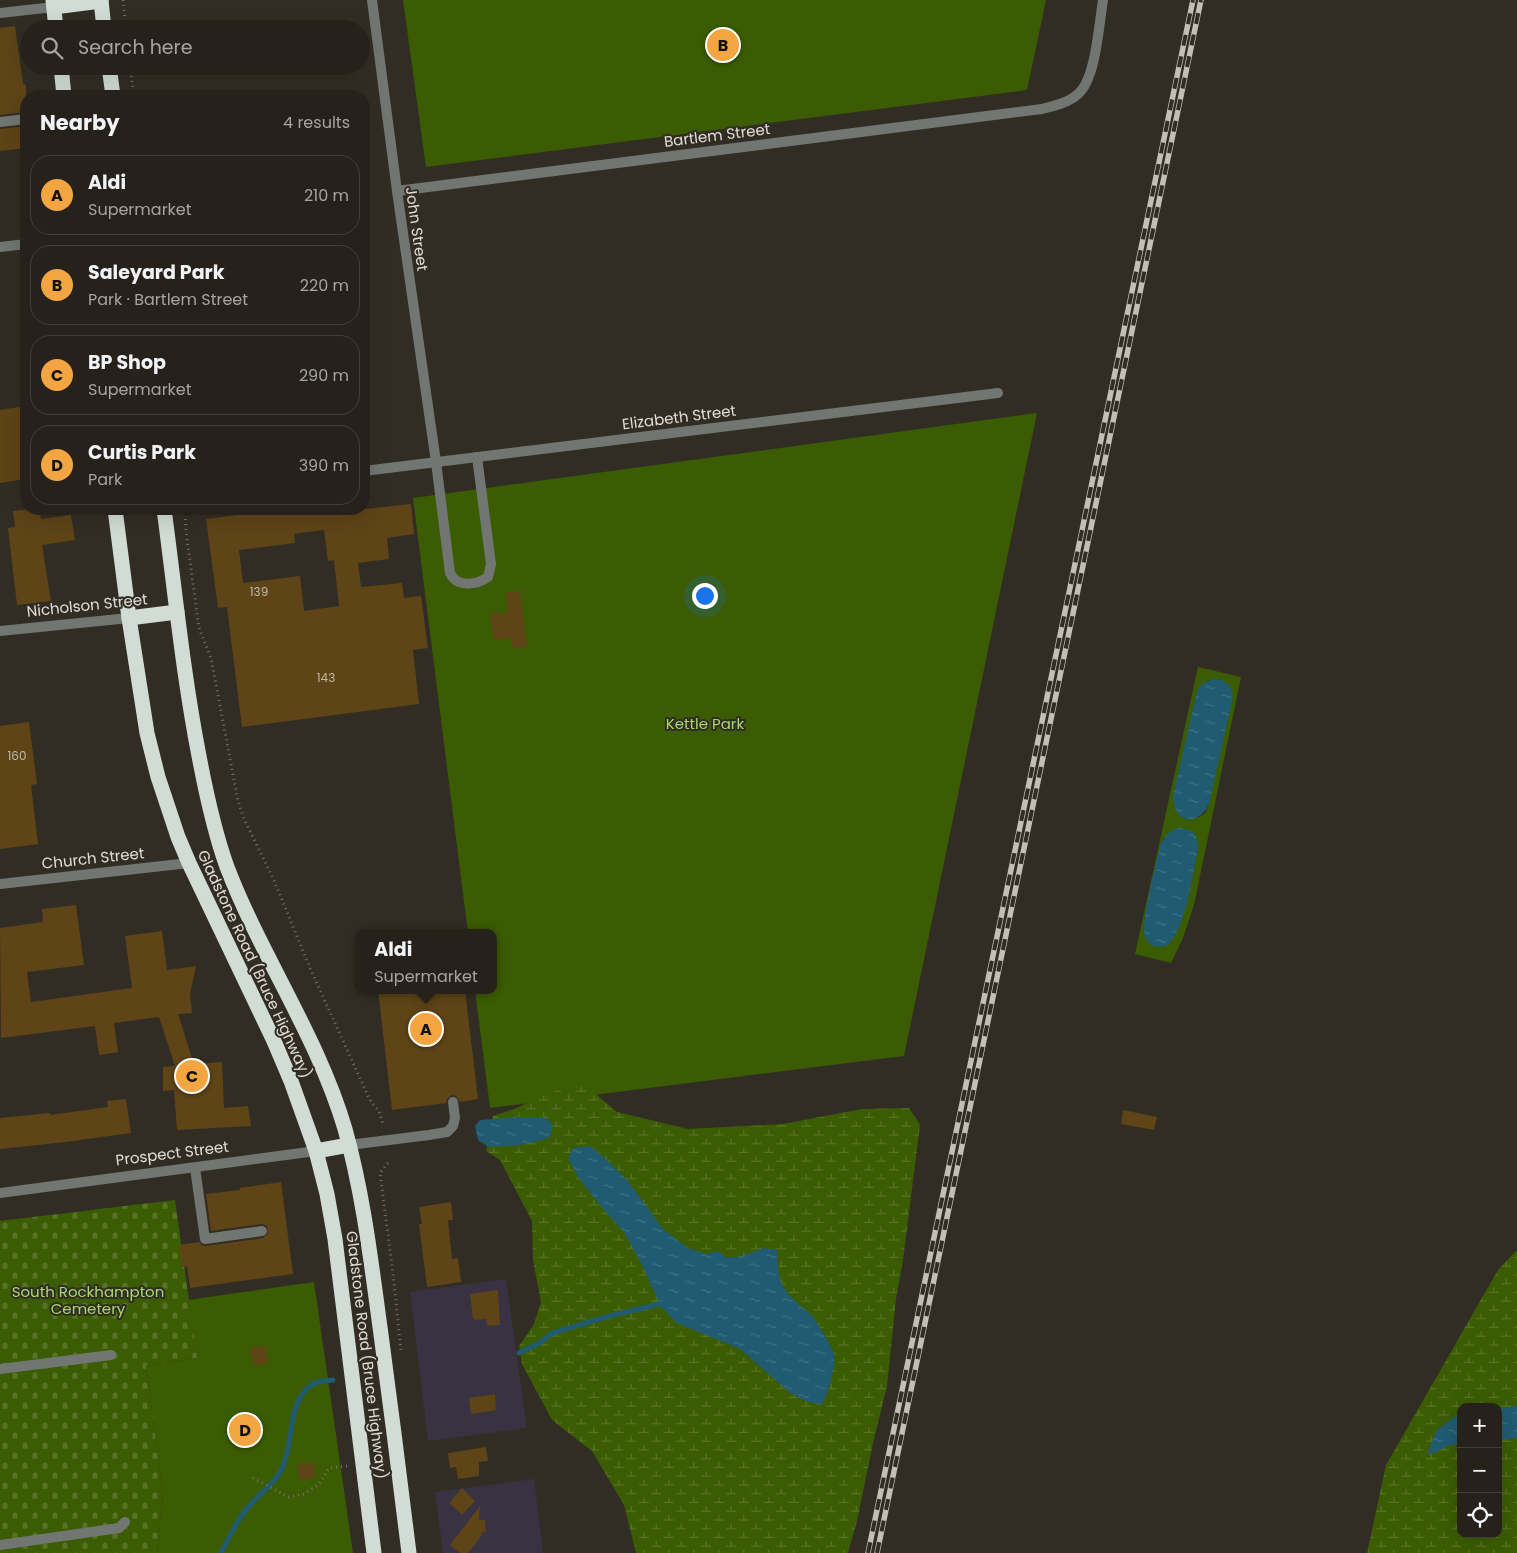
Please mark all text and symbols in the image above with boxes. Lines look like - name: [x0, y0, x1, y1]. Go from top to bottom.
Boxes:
- search box: [20, 20, 370, 75]
- pin: B: [707, 26, 739, 64]
- icon: search: [38, 34, 66, 62]
- text: Search here: [78, 34, 192, 61]
- text: Nearby: [40, 108, 120, 137]
- text: 4 results: [283, 111, 350, 134]
- street label: Bartlem Street: [663, 118, 771, 152]
- text: Aldi: [88, 169, 126, 196]
- text: A: [51, 184, 63, 207]
- text: 210 m: [304, 184, 349, 207]
- street label: John Street: [401, 186, 433, 272]
- text: Supermarket: [88, 198, 192, 221]
- text: Saleyard Park: [88, 259, 225, 286]
- text: B: [52, 274, 62, 297]
- text: 220 m: [300, 274, 349, 297]
- text: Park · Bartlem Street: [88, 288, 248, 311]
- text: BP Shop: [88, 349, 166, 376]
- text: C: [51, 364, 63, 387]
- text: 290 m: [299, 364, 349, 387]
- text: Supermarket: [88, 378, 192, 401]
- street label: Elizabeth Street: [621, 400, 737, 434]
- text: Curtis Park: [88, 439, 196, 466]
- text: D: [51, 454, 63, 477]
- text: 390 m: [299, 454, 349, 477]
- text: Park: [88, 468, 122, 491]
- house number: 139: [250, 583, 268, 600]
- your location: [692, 583, 718, 609]
- street label: Nicholson Street: [26, 588, 148, 622]
- house number: 143: [317, 669, 335, 686]
- park label: Kettle Park: [666, 713, 744, 734]
- house number: 160: [8, 747, 27, 764]
- street label: Church Street: [41, 842, 145, 874]
- street label: Gladstone Road (Bruce Highway): [193, 846, 317, 1082]
- popup: [355, 929, 497, 994]
- text: Aldi: [374, 936, 412, 963]
- text: Supermarket: [374, 965, 478, 988]
- pin: A: [410, 1010, 442, 1048]
- pin: C: [176, 1057, 208, 1095]
- street label: Prospect Street: [114, 1136, 230, 1170]
- street label: Gladstone Road (Bruce Highway): [341, 1230, 393, 1480]
- park label: South Rockhampton Cemetery: [12, 1281, 164, 1319]
- map controls: [1457, 1403, 1502, 1538]
- button: +: [1457, 1403, 1502, 1448]
- pin: D: [229, 1411, 261, 1449]
- button: −: [1457, 1448, 1502, 1493]
- button: locate: [1457, 1493, 1502, 1538]

